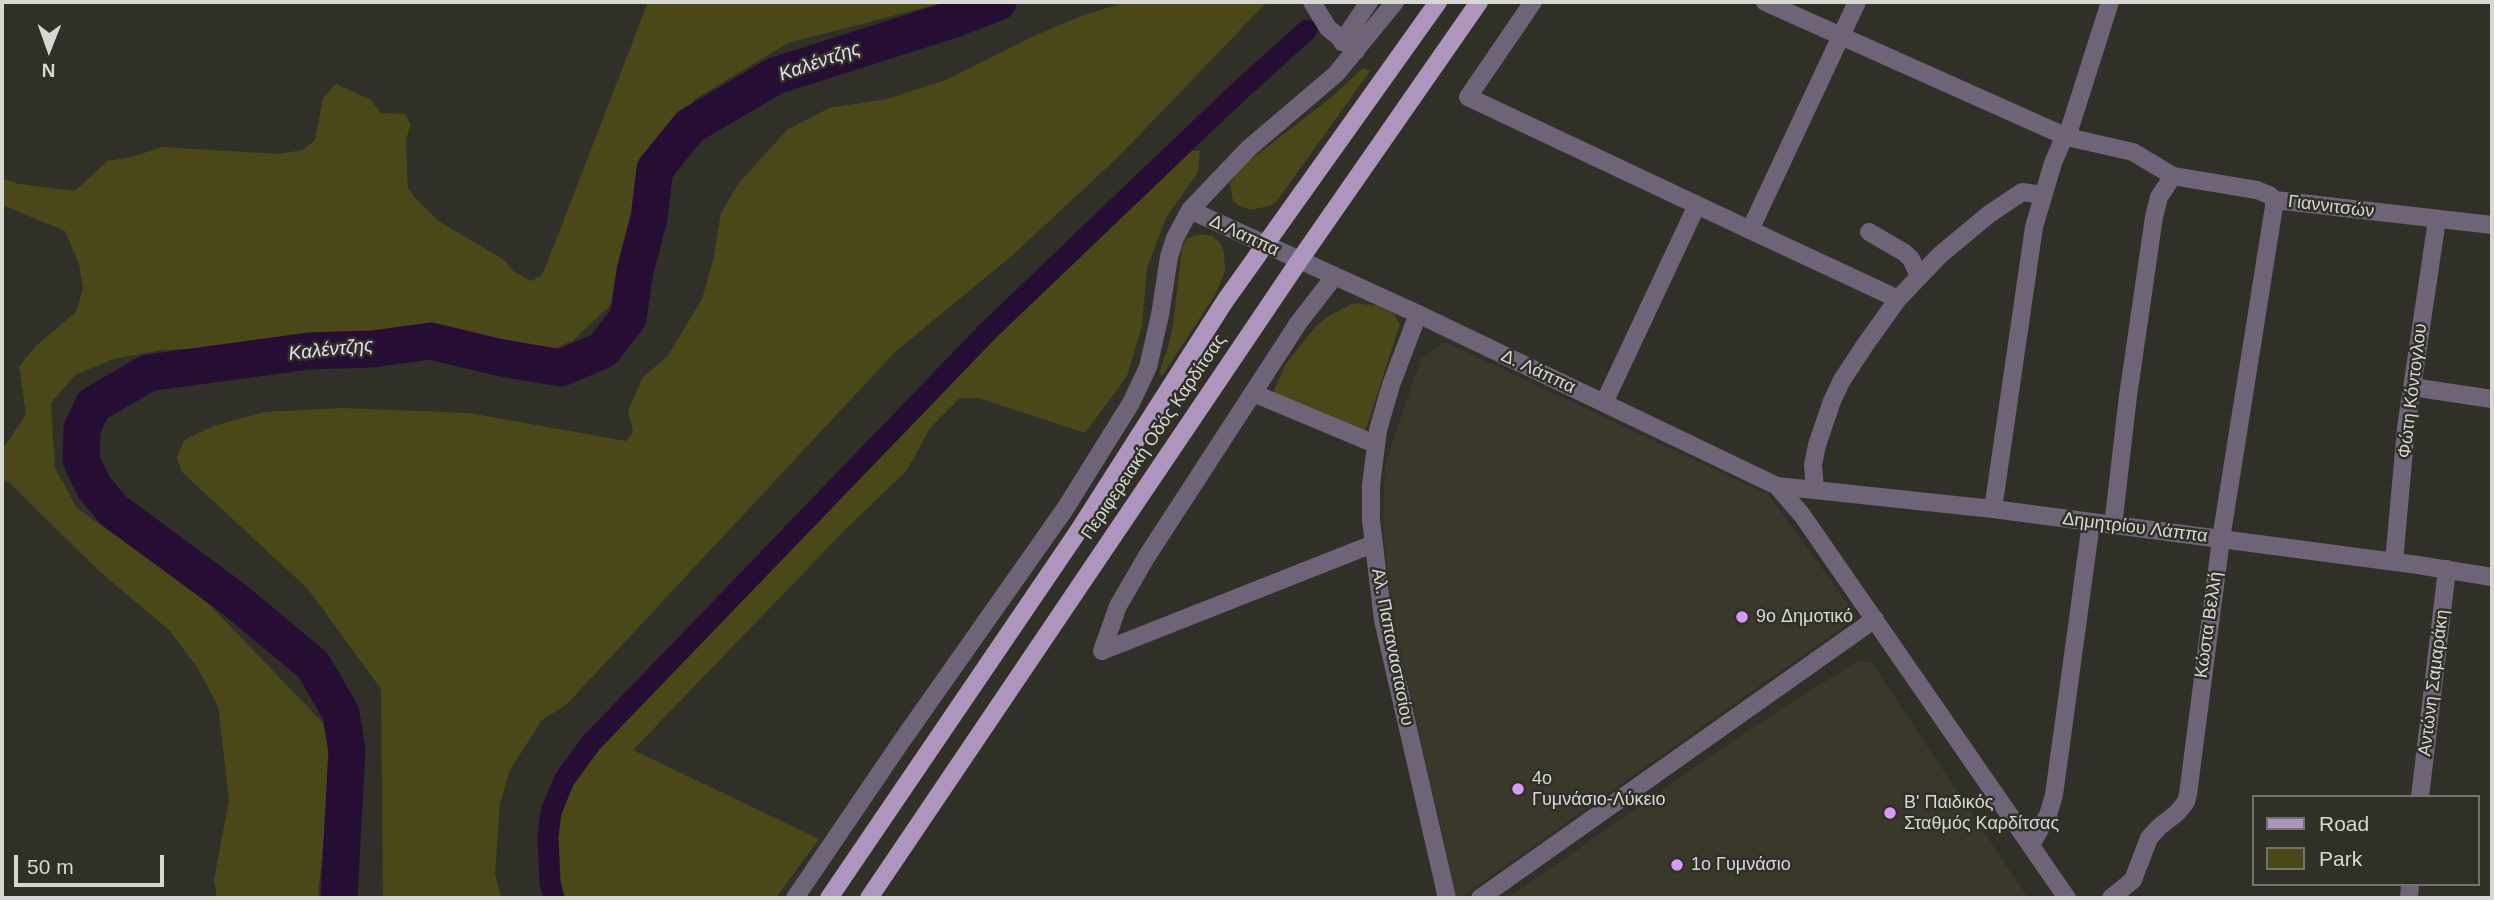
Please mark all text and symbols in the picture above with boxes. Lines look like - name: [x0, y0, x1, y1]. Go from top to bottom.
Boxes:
- north arrow: [14, 14, 84, 84]
- water label: Καλέντζης: [776, 37, 864, 87]
- text: N: [42, 60, 56, 81]
- street label: Γιαννιτσών: [2287, 191, 2375, 223]
- street label: Δ.Λαππα: [1206, 210, 1282, 262]
- street label: Φώτη Κόντογλου: [2394, 322, 2432, 460]
- street label: Περιφερειακή Οδός Καρδίτσας: [1077, 330, 1231, 544]
- water label: Καλέντζης: [288, 334, 374, 366]
- street label: Δ. Λάππα: [1497, 345, 1579, 399]
- street label: Δημητρίου Λάππα: [2061, 508, 2209, 548]
- street label: Αλ. Παπαναστασίου: [1366, 567, 1418, 727]
- street label: Κώστα Βελλή: [2191, 570, 2227, 680]
- place label: 9ο Δημοτικό: [1756, 606, 1853, 628]
- street label: Αντώνη Σαμαράκη: [2414, 608, 2454, 758]
- marker: 9ο Δημοτικό: [1734, 609, 1750, 625]
- place label: 4ο Γυμνάσιο-Λύκειο: [1532, 768, 1666, 810]
- marker: 4ο Γυμνάσιο-Λύκειο: [1510, 781, 1526, 797]
- place label: Β' Παιδικός Σταθμός Καρδίτσας: [1904, 792, 2059, 834]
- legend: [2252, 795, 2480, 886]
- marker: Β' Παιδικός Σταθμός Καρδίτσας: [1882, 805, 1898, 821]
- text: Road: [2319, 812, 2369, 835]
- scale bar: [18, 841, 168, 885]
- text: Park: [2319, 847, 2362, 870]
- place label: 1ο Γυμνάσιο: [1691, 854, 1791, 876]
- text: 50 m: [27, 855, 74, 878]
- marker: 1ο Γυμνάσιο: [1669, 857, 1685, 873]

